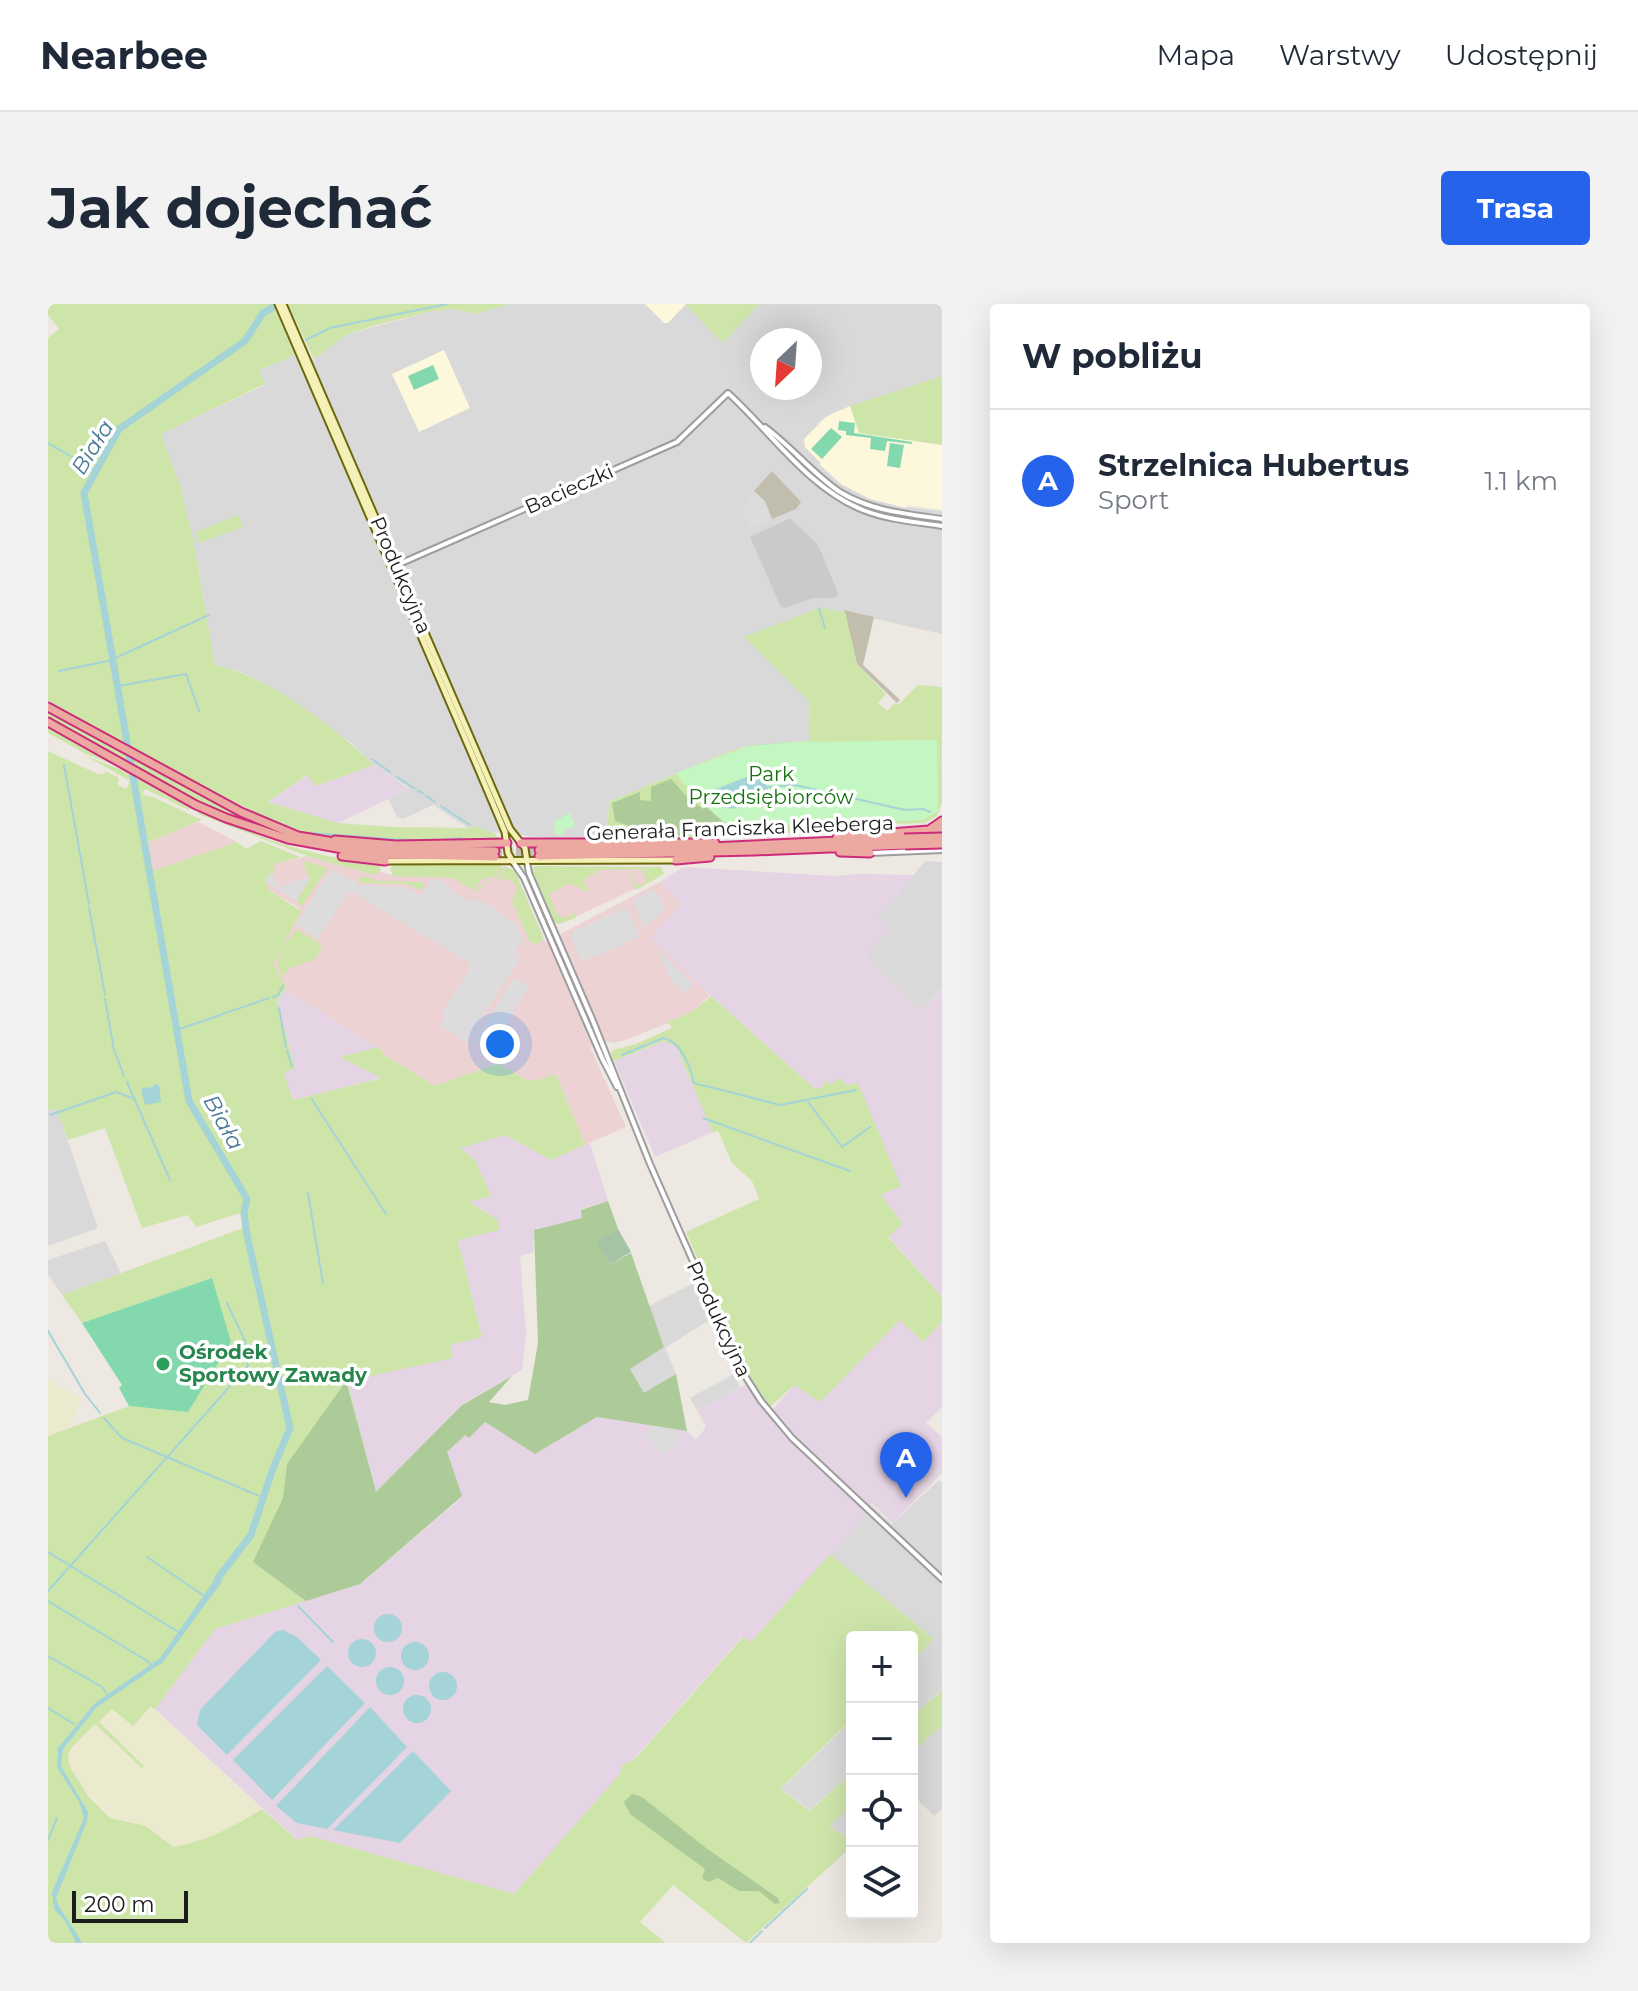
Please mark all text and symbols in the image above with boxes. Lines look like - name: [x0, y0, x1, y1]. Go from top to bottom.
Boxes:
- text: Nearbee: [40, 32, 208, 79]
- text: Mapa: [1156, 38, 1235, 72]
- text: Warstwy: [1279, 38, 1401, 72]
- text: Udostępnij: [1445, 38, 1598, 72]
- button: Trasa: [1441, 171, 1590, 245]
- text: Jak dojechać: [48, 174, 432, 242]
- north arrow: [750, 328, 822, 400]
- text: W pobliżu: [1022, 335, 1203, 377]
- water label: Biała: [65, 415, 119, 479]
- text: Strzelnica Hubertus: [1098, 447, 1409, 484]
- street label: Bacieczki: [521, 459, 617, 519]
- text: A: [1038, 465, 1058, 497]
- text: 1.1 km: [1484, 465, 1558, 497]
- text: Sport: [1098, 484, 1169, 516]
- street label: Produkcyjna: [366, 513, 436, 637]
- park label: Park Przedsiębiorców: [689, 762, 854, 809]
- street label: Generała Franciszka Kleeberga: [586, 811, 894, 845]
- your location: [480, 1024, 520, 1064]
- water label: Biała: [197, 1090, 250, 1155]
- street label: Produkcyjna: [682, 1257, 756, 1381]
- place label: Ośrodek Sportowy Zawady: [179, 1340, 368, 1387]
- marker: Ośrodek Sportowy Zawady: [154, 1355, 172, 1373]
- pin: A: [880, 1432, 932, 1498]
- map controls: [846, 1631, 918, 1919]
- button: +: [846, 1631, 918, 1703]
- button: −: [846, 1703, 918, 1775]
- button: locate: [846, 1775, 918, 1847]
- button: layers: [846, 1847, 918, 1919]
- scale bar: [72, 1887, 188, 1923]
- text: 200 m: [84, 1891, 155, 1918]

